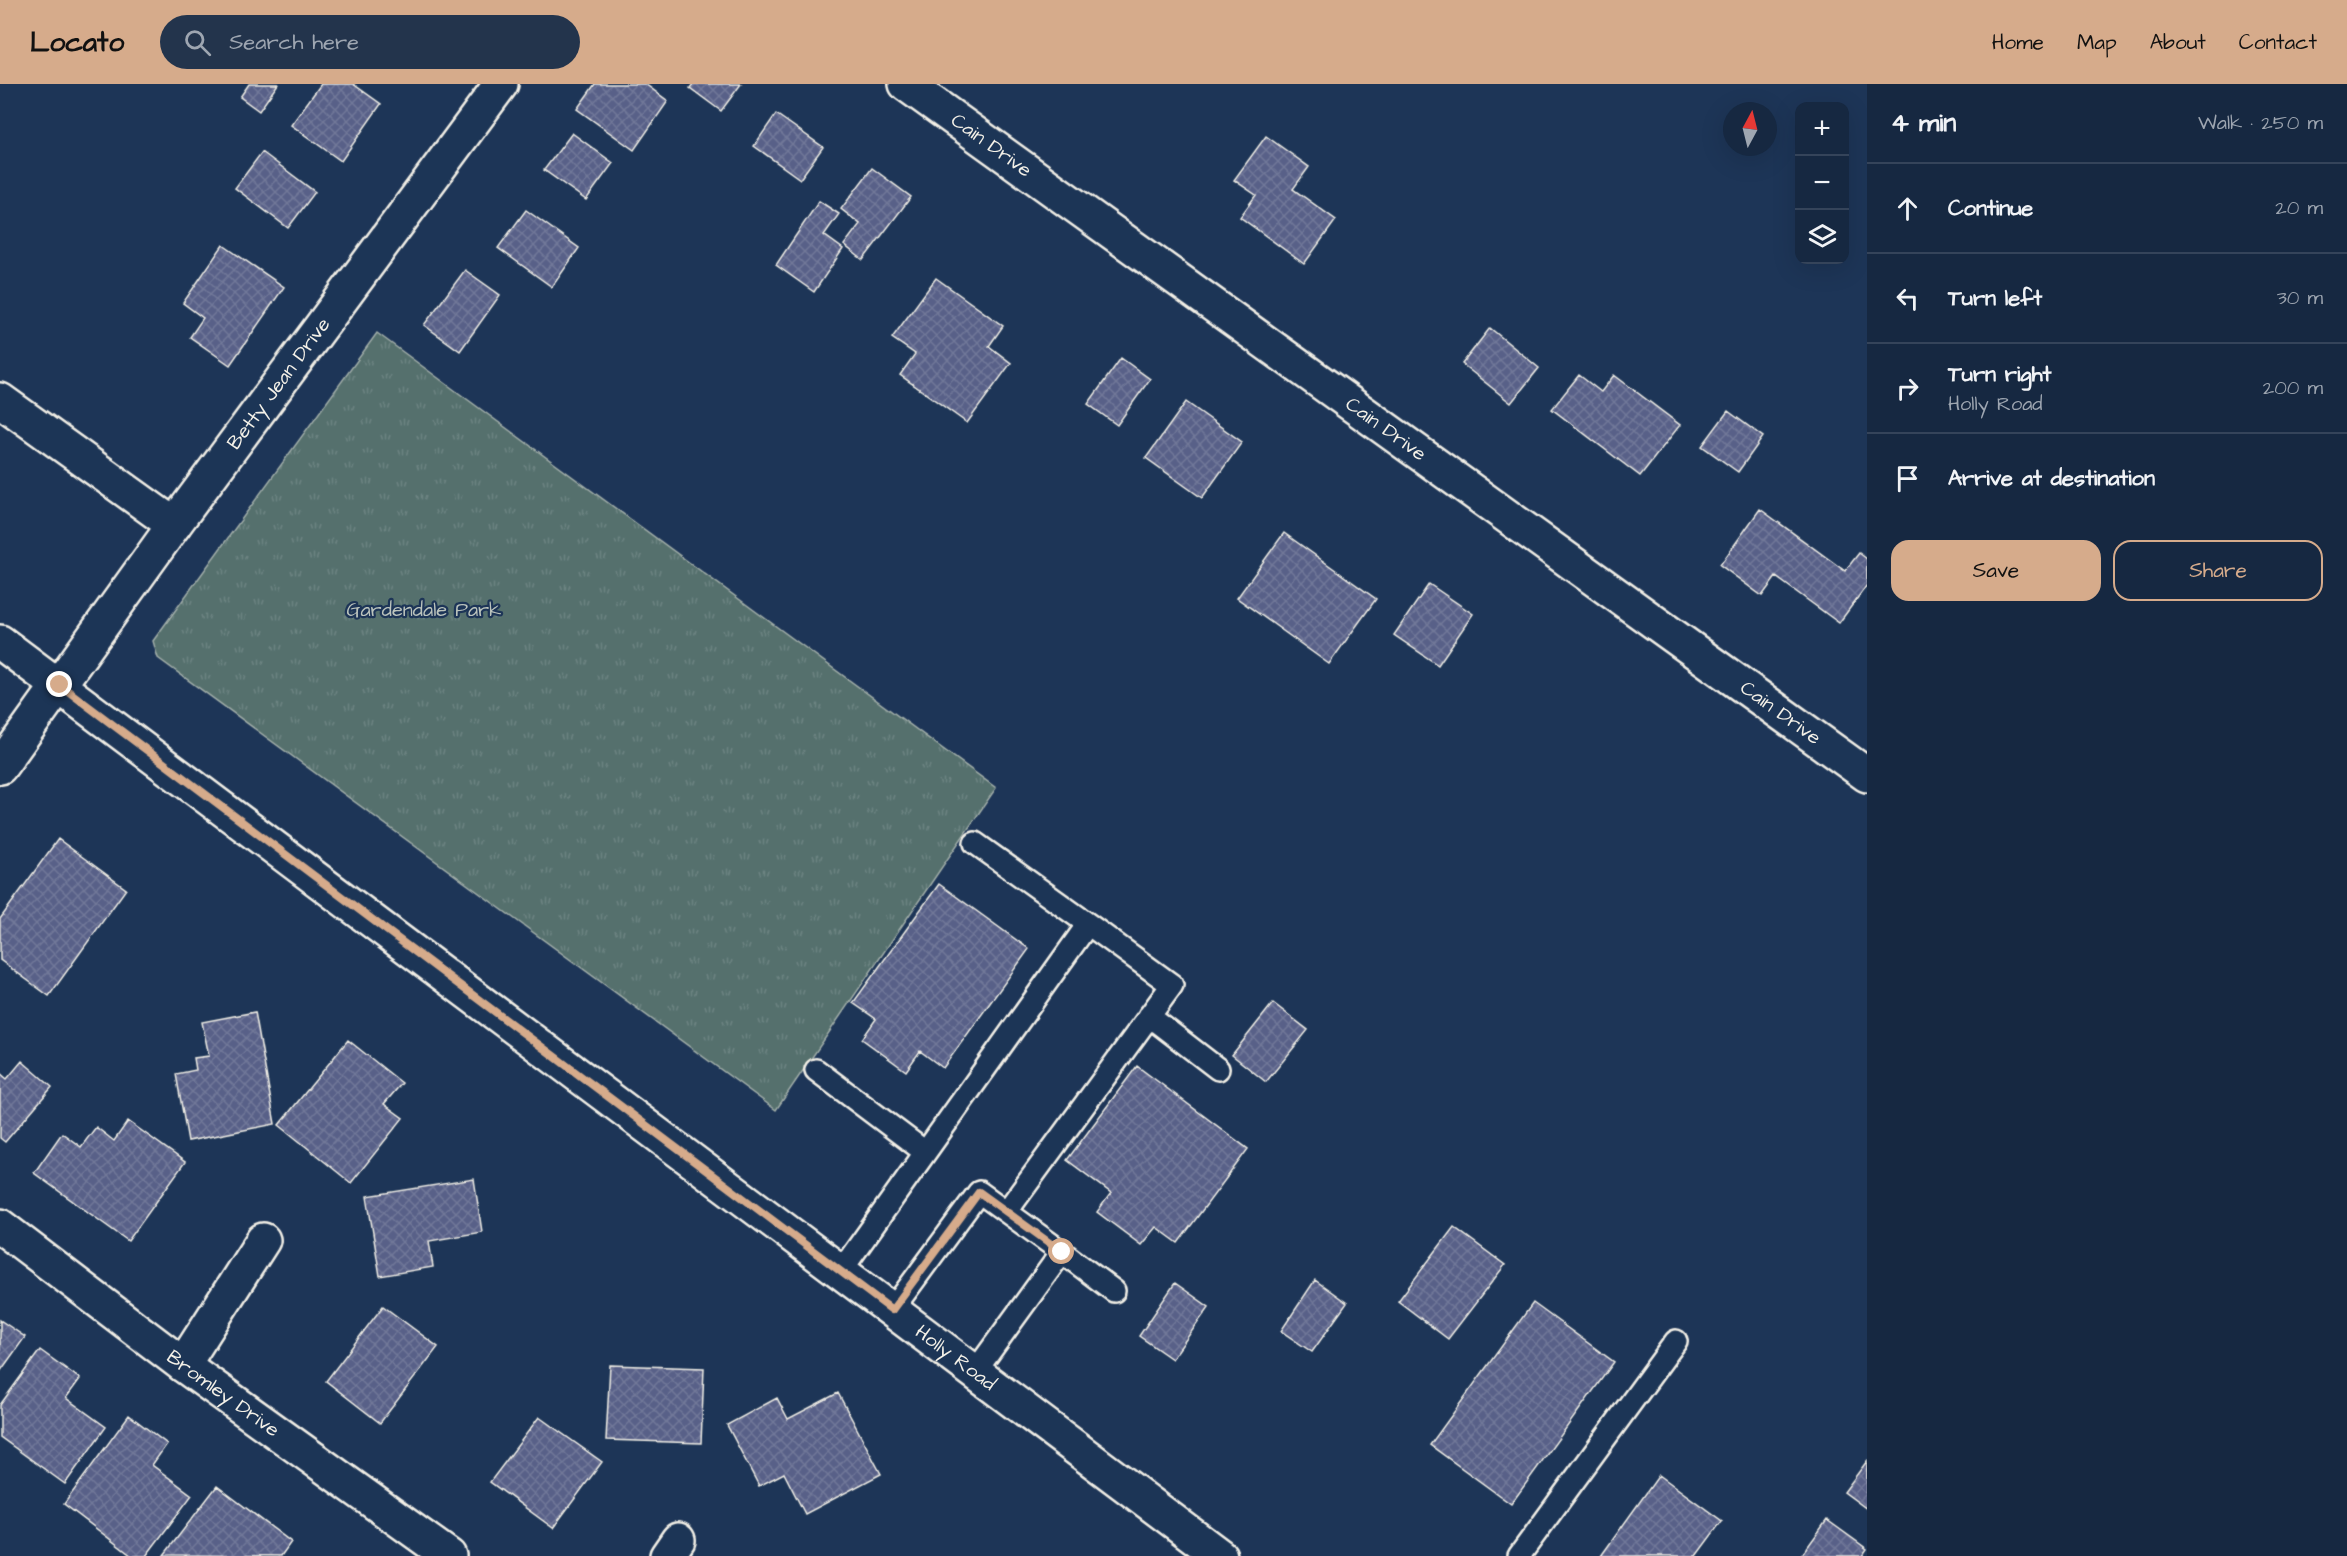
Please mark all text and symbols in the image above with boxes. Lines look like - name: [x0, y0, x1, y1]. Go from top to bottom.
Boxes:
- search box: [160, 15, 580, 69]
- text: Locato: [30, 23, 124, 62]
- icon: search: [181, 26, 214, 59]
- text: Search here: [229, 27, 359, 58]
- text: Home: [1992, 28, 2044, 57]
- text: Map: [2077, 28, 2117, 57]
- text: About: [2150, 28, 2206, 57]
- text: Contact: [2239, 28, 2317, 57]
- north arrow: [1723, 102, 1777, 156]
- map controls: [1795, 102, 1849, 264]
- button: +: [1795, 102, 1849, 156]
- text: 4 min: [1891, 105, 1956, 141]
- street label: Cain Drive: [945, 107, 1038, 184]
- text: Walk · 250 m: [2198, 109, 2323, 137]
- button: −: [1795, 156, 1849, 210]
- icon: ahead: [1891, 192, 1924, 225]
- text: Continue: [1948, 193, 2033, 224]
- text: 20 m: [2275, 194, 2323, 222]
- button: layers: [1795, 210, 1849, 264]
- icon: left: [1891, 282, 1924, 315]
- text: Turn left: [1948, 283, 2042, 314]
- text: 30 m: [2277, 284, 2323, 312]
- street label: Betty Jean Drive: [220, 312, 337, 456]
- text: Turn right: [1948, 359, 2051, 390]
- icon: right: [1891, 372, 1924, 405]
- text: 200 m: [2263, 374, 2323, 402]
- street label: Cain Drive: [1340, 390, 1432, 468]
- text: Holly Road: [1948, 390, 2043, 418]
- icon: arrive: [1891, 462, 1924, 495]
- text: Arrive at destination: [1948, 463, 2155, 494]
- button: Save: [1891, 540, 2101, 601]
- button: Share: [2113, 540, 2323, 601]
- park label: Gardendale Park: [347, 596, 501, 624]
- route end: [46, 671, 72, 697]
- street label: Cain Drive: [1734, 674, 1827, 752]
- route start: [1048, 1238, 1074, 1264]
- street label: Holly Road: [909, 1318, 1002, 1397]
- street label: Bromley Drive: [161, 1343, 285, 1444]

